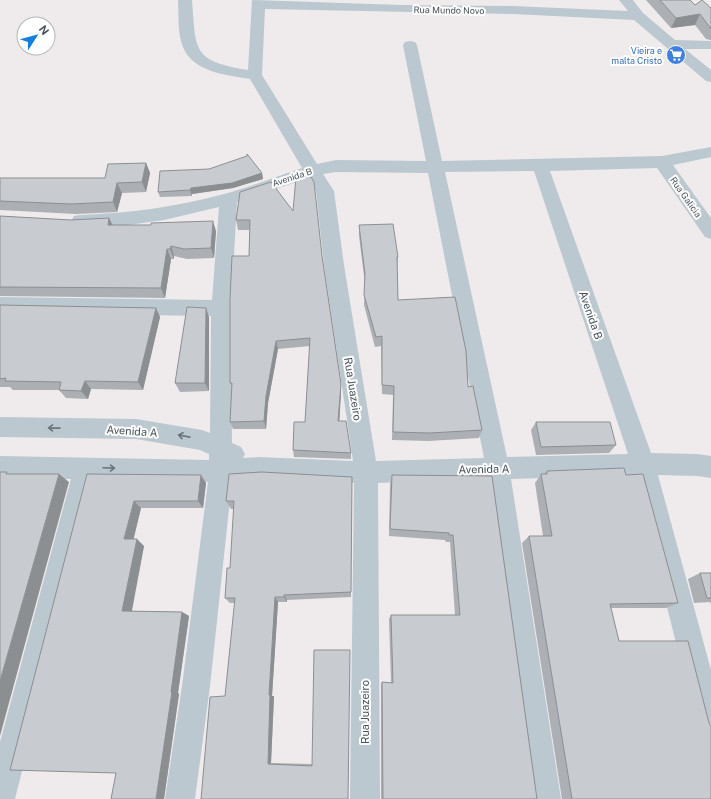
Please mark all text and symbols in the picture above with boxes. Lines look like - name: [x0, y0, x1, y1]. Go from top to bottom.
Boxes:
- street label: Rua Mundo Novo: [414, 4, 484, 16]
- north arrow: [16, 16, 56, 56]
- text: N: [37, 23, 51, 37]
- supermarket icon: Vieira e malta Cristo: [665, 44, 687, 66]
- place label: Vieira e malta Cristo: [611, 45, 662, 66]
- street label: Avenida B: [271, 165, 313, 189]
- street label: Rua Galicia: [668, 175, 704, 219]
- street label: Avenida B: [577, 289, 605, 341]
- street label: Rua Juazeiro: [342, 356, 364, 422]
- street label: Avenida A: [106, 423, 158, 439]
- one-way arrow: [48, 424, 61, 432]
- one-way arrow: [177, 432, 190, 440]
- street label: Avenida A: [458, 463, 510, 475]
- one-way arrow: [102, 465, 115, 472]
- street label: Rua Juazeiro: [359, 680, 371, 744]

